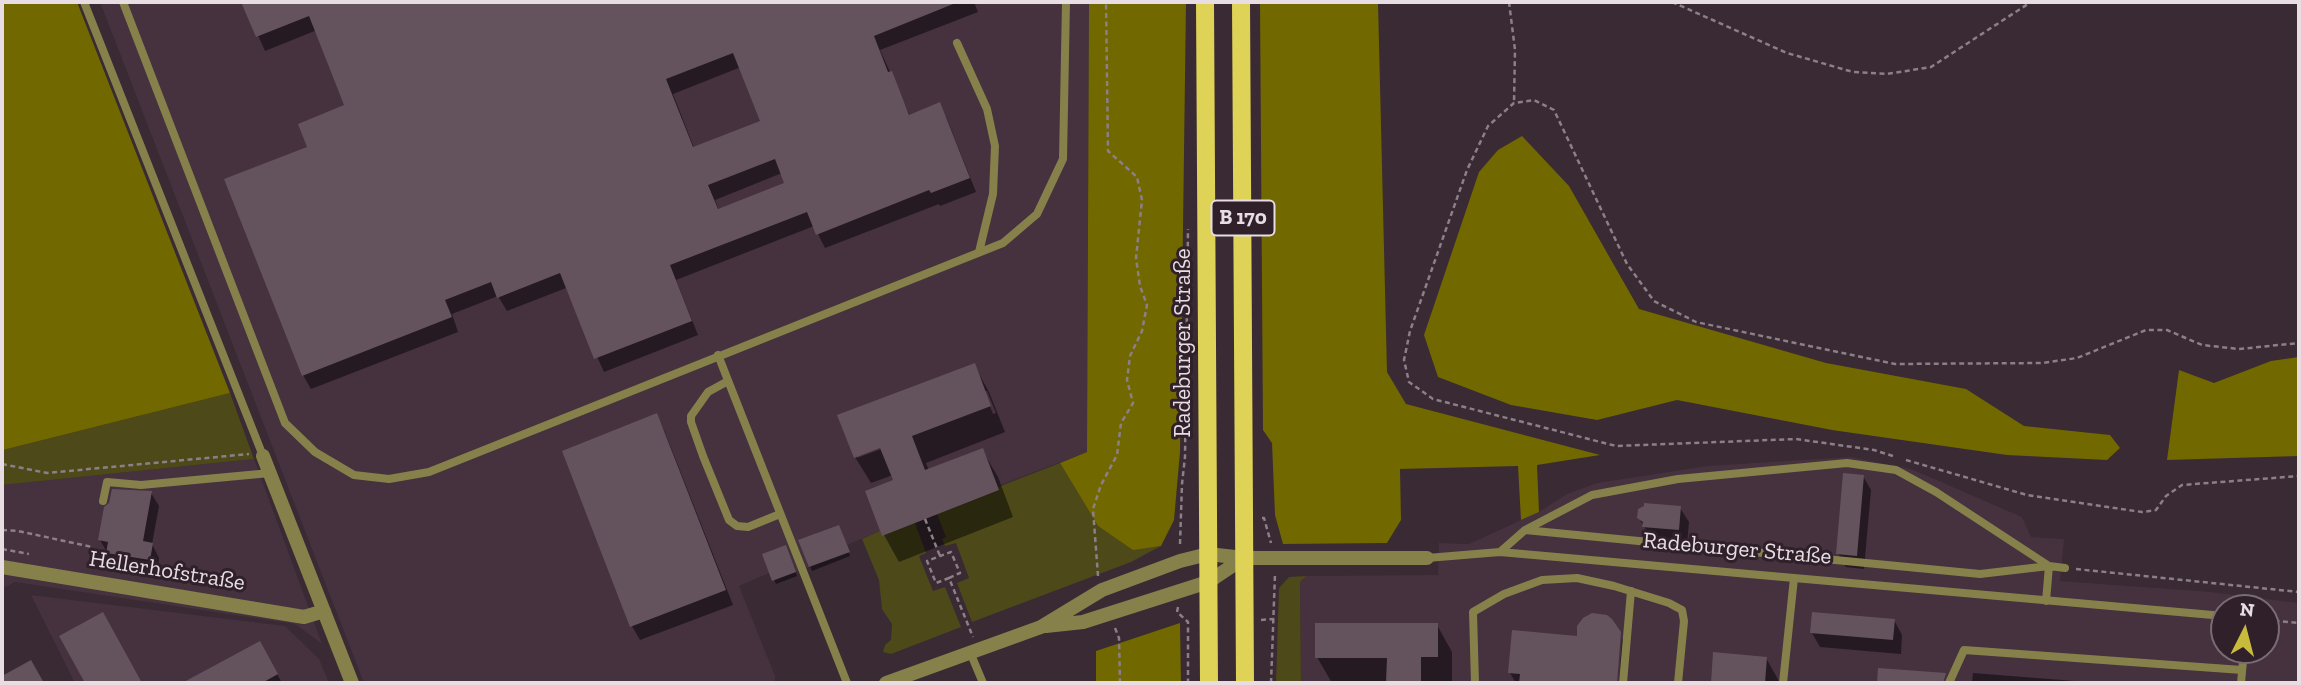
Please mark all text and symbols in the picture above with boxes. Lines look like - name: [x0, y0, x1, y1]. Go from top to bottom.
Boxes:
- road number: B 170: [1212, 200, 1274, 235]
- street label: Radeburger Straße: [1169, 248, 1197, 438]
- street label: Radeburger Straße: [1642, 527, 1832, 571]
- street label: Hellerhofstraße: [87, 545, 247, 597]
- north arrow: [2210, 594, 2280, 664]
- text: N: [2239, 597, 2255, 622]

